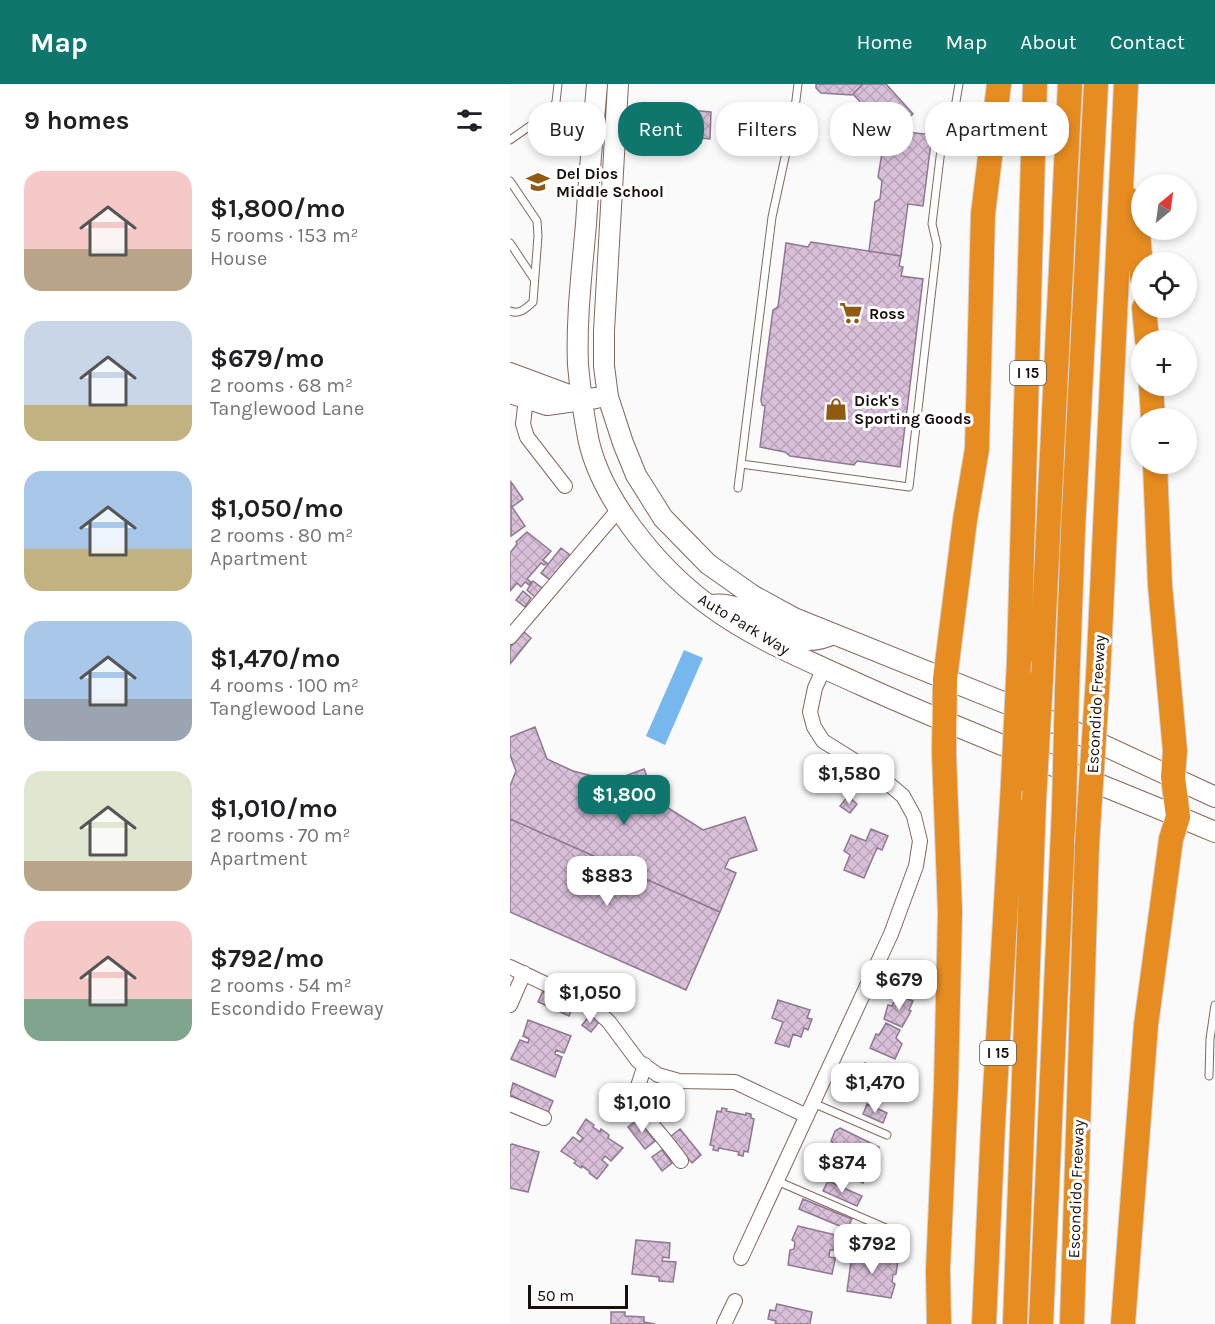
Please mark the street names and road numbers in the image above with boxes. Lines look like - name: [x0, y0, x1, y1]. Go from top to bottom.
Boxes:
- road number: I 15: [1010, 361, 1046, 385]
- street label: Auto Park Way: [695, 589, 794, 659]
- street label: Escondido Freeway: [1083, 634, 1109, 774]
- road number: I 15: [980, 1041, 1016, 1065]
- street label: Escondido Freeway: [1064, 1119, 1088, 1259]

